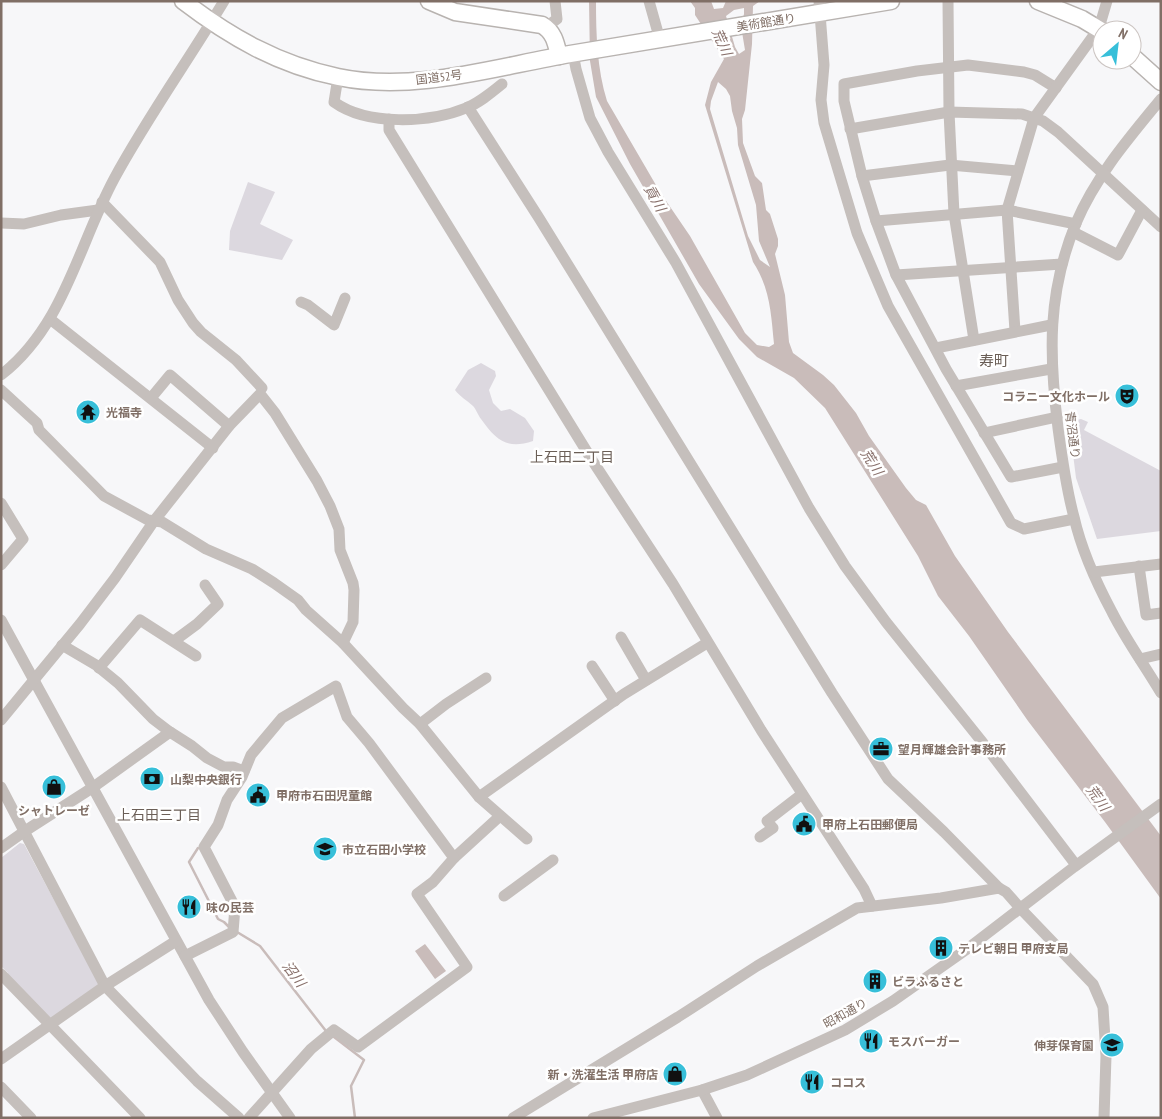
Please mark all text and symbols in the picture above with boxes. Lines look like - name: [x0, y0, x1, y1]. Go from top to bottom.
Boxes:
- street label: 美術館通り: [735, 10, 797, 34]
- north arrow: [1092, 20, 1142, 70]
- text: N: [1116, 24, 1131, 43]
- water label: 荒川: [708, 26, 737, 60]
- street label: 国道52号: [415, 67, 463, 87]
- water label: 貢川: [640, 181, 671, 216]
- district label: 寿町: [979, 351, 1009, 370]
- theatre icon: コラニー文化ホール: [1114, 383, 1140, 409]
- place label: コラニー文化ホール: [1002, 389, 1110, 404]
- temple icon: 光福寺: [75, 399, 101, 425]
- place label: 光福寺: [106, 405, 142, 420]
- street label: 青沼通り: [1063, 410, 1083, 460]
- water label: 荒川: [857, 445, 888, 480]
- district label: 上石田二丁目: [530, 448, 614, 466]
- office icon: 望月輝雄会計事務所: [868, 736, 894, 762]
- place label: 望月輝雄会計事務所: [898, 742, 1006, 757]
- bank icon: 山梨中央銀行: [139, 766, 165, 792]
- place label: 山梨中央銀行: [170, 772, 242, 787]
- shop icon: シャトレーゼ: [41, 774, 67, 800]
- water label: 荒川: [1082, 781, 1115, 816]
- public building icon: 甲府市石田児童館: [245, 782, 271, 808]
- place label: 甲府市石田児童館: [276, 788, 372, 803]
- place label: シャトレーゼ: [18, 803, 90, 818]
- district label: 上石田三丁目: [117, 806, 201, 824]
- public building icon: 甲府上石田郵便局: [791, 811, 817, 837]
- place label: 甲府上石田郵便局: [822, 817, 918, 832]
- school or university icon: 市立石田小学校: [312, 836, 338, 862]
- place label: 市立石田小学校: [342, 842, 426, 857]
- restaurant icon: 味の民芸: [176, 894, 202, 920]
- place label: 味の民芸: [206, 900, 254, 915]
- building icon: テレビ朝日 甲府支局: [928, 935, 954, 961]
- place label: テレビ朝日 甲府支局: [958, 941, 1068, 956]
- water label: 沼川: [278, 957, 311, 992]
- building icon: ビラふるさと: [862, 968, 888, 994]
- place label: ビラふるさと: [892, 974, 964, 989]
- street label: 昭和通り: [820, 995, 870, 1031]
- restaurant icon: モスバーガー: [858, 1028, 884, 1054]
- school or university icon: 伸芽保育園: [1099, 1032, 1125, 1058]
- place label: モスバーガー: [888, 1034, 960, 1049]
- place label: 伸芽保育園: [1034, 1038, 1094, 1053]
- shop icon: 新・洗濯生活 甲府店: [662, 1061, 688, 1087]
- place label: 新・洗濯生活 甲府店: [548, 1067, 658, 1082]
- restaurant icon: ココス: [799, 1069, 825, 1095]
- place label: ココス: [830, 1075, 866, 1090]

